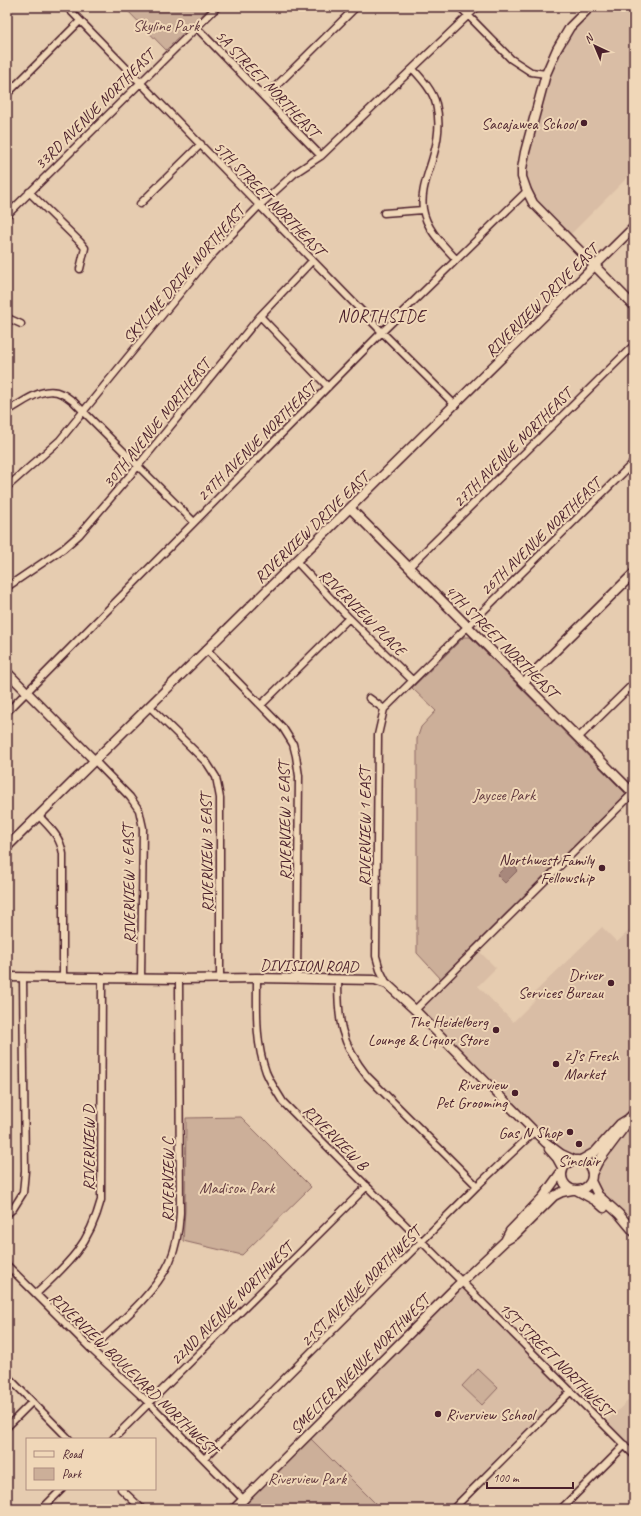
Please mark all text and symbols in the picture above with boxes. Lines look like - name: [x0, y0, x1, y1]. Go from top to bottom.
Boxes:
- park label: Skyline Park: [133, 16, 200, 36]
- street label: 5A STREET NORTHEAST: [211, 26, 326, 144]
- north arrow: [575, 26, 615, 66]
- text: N: [581, 30, 597, 46]
- street label: 33RD AVENUE NORTHEAST: [30, 43, 162, 174]
- place label: Sacajawea School: [481, 114, 579, 134]
- marker: Sacajawea School: [579, 118, 589, 128]
- street label: 5TH STREET NORTHEAST: [209, 137, 332, 264]
- street label: SKYLINE DRIVE NORTHEAST: [119, 199, 251, 347]
- street label: RIVERVIEW DRIVE EAST: [481, 237, 605, 361]
- district label: NORTHSIDE: [338, 306, 427, 327]
- street label: 30TH AVENUE NORTHEAST: [99, 352, 217, 492]
- street label: 29TH AVENUE NORTHEAST: [193, 375, 323, 505]
- street label: 27TH AVENUE NORTHEAST: [449, 381, 579, 511]
- street label: RIVERVIEW DRIVE EAST: [250, 465, 376, 588]
- street label: 26TH AVENUE NORTHEAST: [476, 471, 608, 600]
- street label: RIVERVIEW PLACE: [315, 565, 411, 662]
- street label: 4TH STREET NORTHEAST: [441, 581, 565, 706]
- street label: RIVERVIEW 2 EAST: [274, 758, 296, 880]
- street label: RIVERVIEW 1 EAST: [355, 764, 375, 886]
- park label: Jaycee Park: [472, 785, 536, 805]
- street label: RIVERVIEW 3 EAST: [196, 790, 218, 912]
- street label: RIVERVIEW 4 EAST: [118, 821, 140, 943]
- place label: Northwest Family Fellowship: [499, 850, 596, 888]
- marker: Northwest Family Fellowship: [597, 863, 607, 873]
- street label: DIVISION ROAD: [260, 955, 360, 977]
- place label: Driver Services Bureau: [518, 965, 604, 1003]
- marker: Driver Services Bureau: [606, 978, 616, 988]
- place label: The Heidelberg Lounge & Liquor Store: [368, 1012, 490, 1050]
- marker: The Heidelberg Lounge & Liquor Store: [491, 1025, 501, 1035]
- place label: 2J's Fresh Market: [564, 1046, 620, 1084]
- marker: 2J's Fresh Market: [551, 1059, 561, 1069]
- place label: Riverview Pet Grooming: [436, 1075, 509, 1113]
- marker: Riverview Pet Grooming: [510, 1088, 520, 1098]
- street label: RIVERVIEW B: [298, 1101, 373, 1176]
- street label: RIVERVIEW D: [79, 1104, 99, 1191]
- place label: Gas N Shop: [498, 1123, 563, 1143]
- marker: Gas N Shop: [565, 1127, 575, 1137]
- street label: RIVERVIEW C: [158, 1136, 178, 1222]
- marker: Sinclair: [574, 1139, 584, 1149]
- place label: Sinclair: [558, 1151, 602, 1171]
- park label: Madison Park: [199, 1178, 276, 1198]
- street label: 21ST AVENUE NORTHWEST: [296, 1220, 428, 1351]
- street label: 22ND AVENUE NORTHWEST: [166, 1236, 300, 1369]
- street label: RIVERVIEW BOULEVARD NORTHWEST: [45, 1288, 224, 1462]
- street label: SMELTER AVENUE NORTHWEST: [286, 1288, 436, 1439]
- street label: 1ST STREET NORTHWEST: [495, 1298, 620, 1424]
- place label: Riverview School: [446, 1405, 538, 1425]
- marker: Riverview School: [433, 1409, 443, 1419]
- legend: [26, 1438, 156, 1490]
- text: Road: [62, 1446, 84, 1462]
- scale bar: [487, 1464, 573, 1490]
- text: Park: [62, 1466, 83, 1482]
- park label: Riverview Park: [268, 1469, 347, 1489]
- text: 100 m: [493, 1470, 520, 1486]

